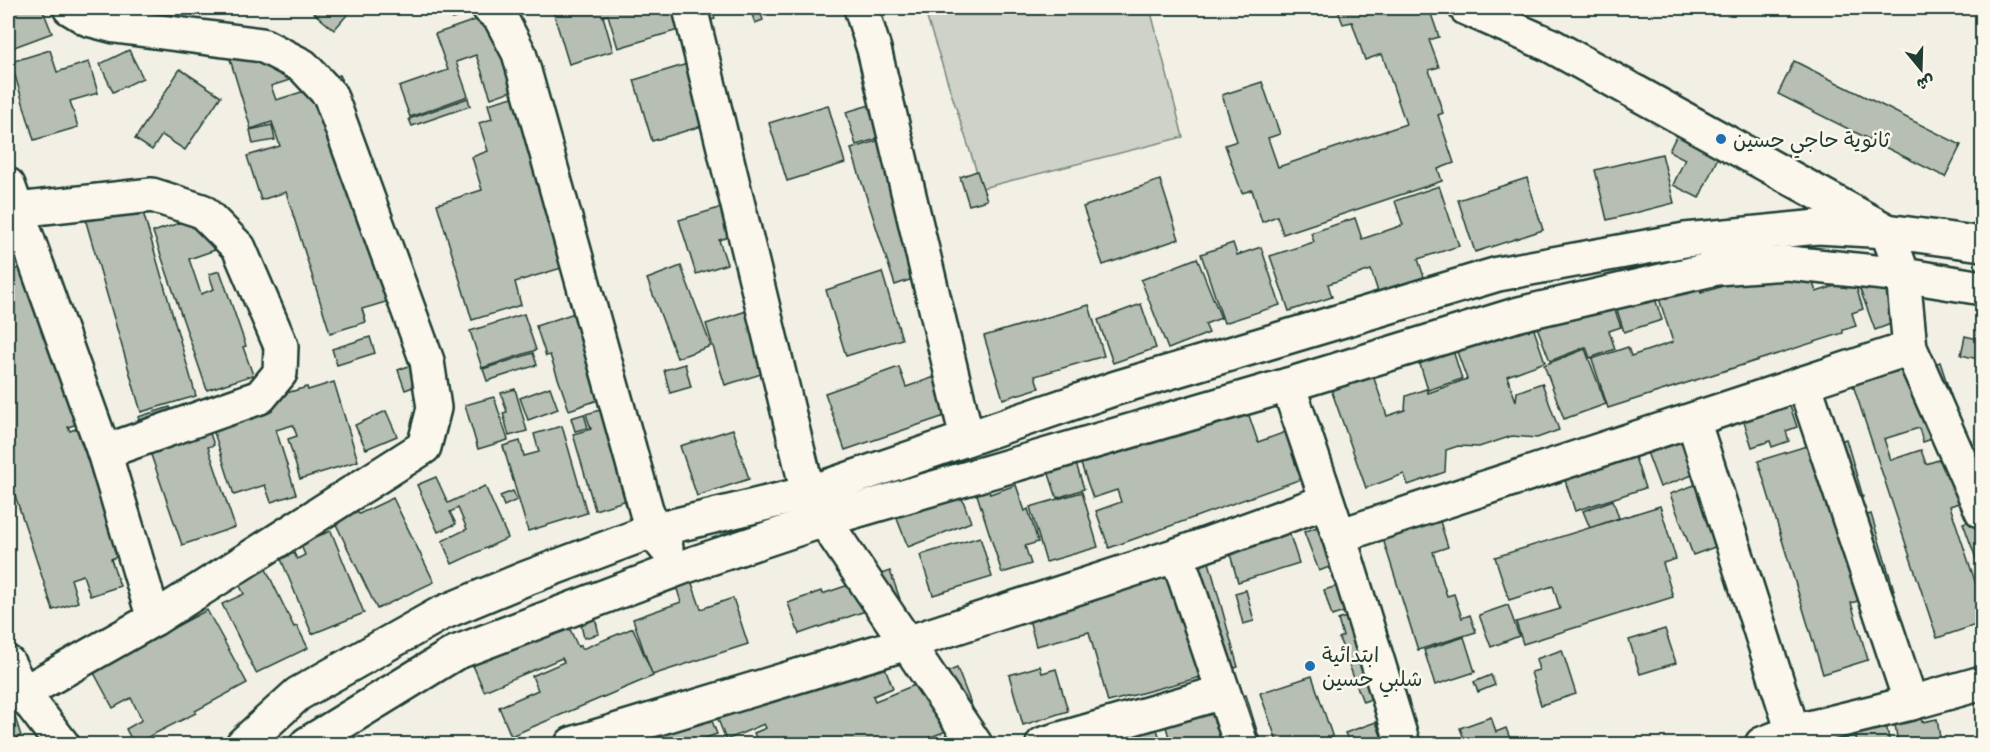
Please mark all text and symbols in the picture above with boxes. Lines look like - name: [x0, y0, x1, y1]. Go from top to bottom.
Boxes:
- north arrow: [1891, 39, 1951, 99]
- text: ش: [1914, 70, 1938, 96]
- place label: ثانوية حاجي حسين: [1733, 125, 1891, 159]
- marker: ثانوية حاجي حسين: [1714, 132, 1728, 146]
- place label: ابتدائية شلبي حسين: [1322, 640, 1423, 698]
- marker: ابتدائية شلبي حسين: [1303, 659, 1317, 673]

